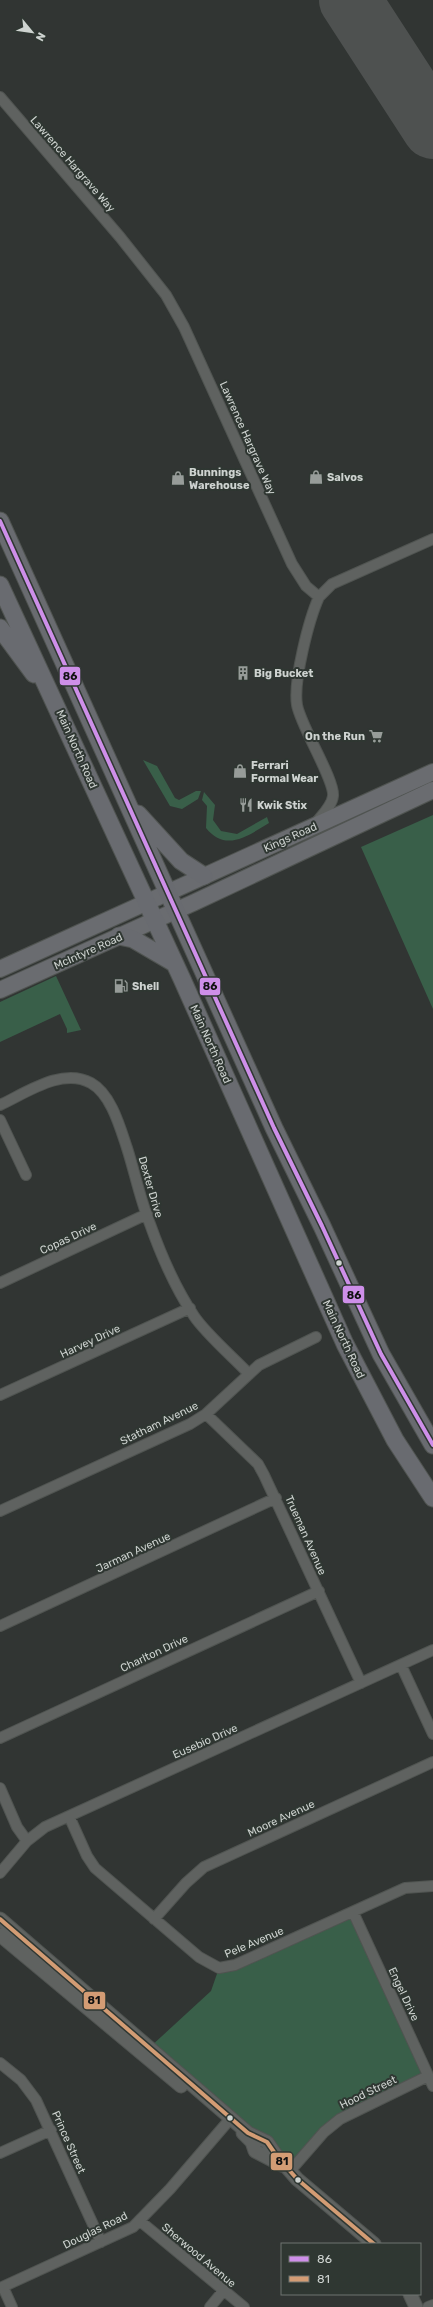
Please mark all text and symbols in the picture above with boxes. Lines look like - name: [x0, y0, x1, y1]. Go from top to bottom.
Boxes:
- north arrow: [12, 12, 52, 52]
- text: N: [33, 30, 48, 43]
- street label: Lawrence Hargrave Way: [27, 114, 118, 215]
- street label: Lawrence Hargrave Way: [217, 380, 278, 497]
- place label: Bunnings Warehouse: [189, 466, 250, 492]
- shop icon: Salvos: [308, 469, 324, 485]
- shop icon: Bunnings Warehouse: [170, 470, 186, 486]
- place label: Salvos: [327, 471, 363, 484]
- building icon: Big Bucket: [235, 665, 251, 681]
- line badge: 86: [59, 666, 81, 686]
- place label: Big Bucket: [254, 667, 313, 680]
- text: 86: [63, 670, 77, 683]
- street label: Main North Road: [53, 708, 100, 791]
- supermarket icon: On the Run: [368, 728, 384, 744]
- place label: On the Run: [305, 730, 365, 743]
- place label: Ferrari Formal Wear: [251, 759, 318, 785]
- shop icon: Ferrari Formal Wear: [232, 763, 248, 779]
- restaurant icon: Kwik Stix: [238, 797, 254, 813]
- place label: Kwik Stix: [257, 799, 308, 812]
- street label: Kings Road: [262, 820, 319, 855]
- street label: McIntyre Road: [52, 931, 125, 972]
- line badge: 86: [199, 977, 221, 996]
- fuel station icon: Shell: [113, 978, 129, 994]
- place label: Shell: [132, 980, 159, 993]
- text: 86: [203, 980, 217, 993]
- street label: Main North Road: [187, 1003, 234, 1086]
- street label: Dexter Drive: [136, 1155, 165, 1219]
- street label: Copas Drive: [38, 1220, 99, 1257]
- unlabelled marker: [334, 1258, 344, 1268]
- line badge: 86: [342, 1285, 365, 1304]
- text: 86: [347, 1289, 361, 1302]
- street label: Main North Road: [320, 1298, 367, 1380]
- street label: Harvey Drive: [58, 1322, 122, 1361]
- street label: Statham Avenue: [118, 1399, 200, 1448]
- street label: Trueman Avenue: [282, 1493, 329, 1577]
- street label: Jarman Avenue: [94, 1530, 173, 1575]
- street label: Charlton Drive: [118, 1632, 190, 1675]
- street label: Eusebio Drive: [171, 1721, 240, 1762]
- street label: Moore Avenue: [246, 1797, 317, 1840]
- street label: Pele Avenue: [223, 1924, 286, 1961]
- street label: Engel Drive: [385, 1965, 422, 2023]
- line badge: 81: [83, 1991, 106, 2010]
- text: 81: [88, 1994, 100, 2007]
- street label: Hood Street: [338, 2073, 399, 2112]
- street label: Prince Street: [49, 2109, 88, 2176]
- unlabelled marker: [225, 2113, 235, 2123]
- line badge: 81: [270, 2152, 293, 2171]
- text: 81: [276, 2155, 288, 2168]
- unlabelled marker: [293, 2175, 303, 2185]
- street label: Douglas Road: [61, 2209, 130, 2252]
- street label: Sherwood Avenue: [159, 2221, 238, 2290]
- legend: [281, 2243, 421, 2295]
- text: 86: [317, 2252, 332, 2266]
- text: 81: [317, 2272, 330, 2286]

